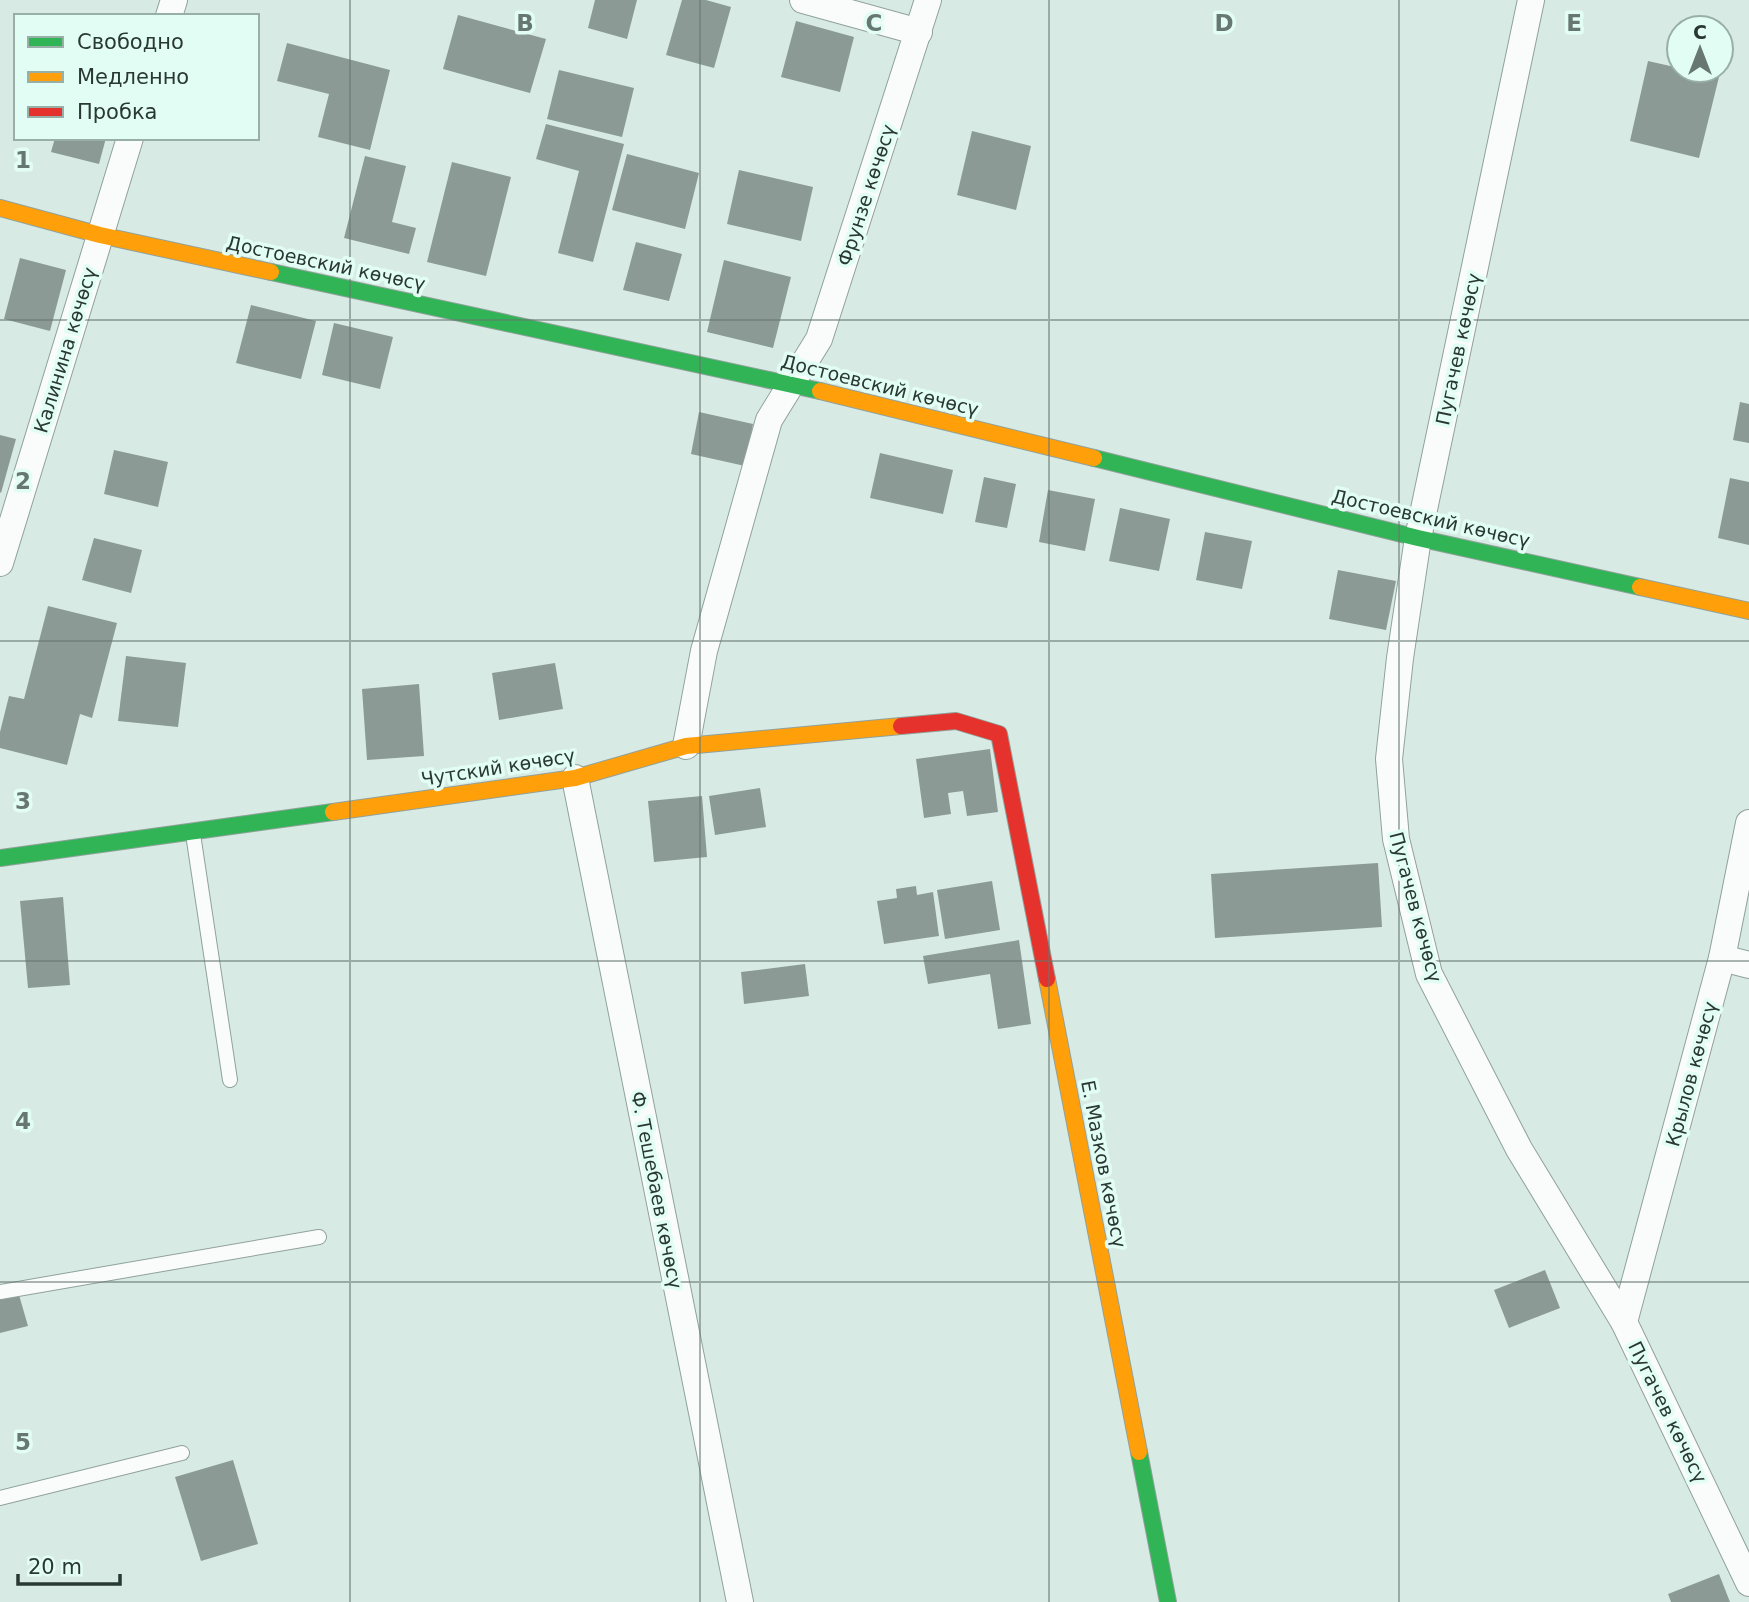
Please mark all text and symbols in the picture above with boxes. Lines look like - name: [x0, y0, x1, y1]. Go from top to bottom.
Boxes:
- text: B: [516, 10, 534, 36]
- text: C: [866, 10, 882, 36]
- text: D: [1214, 10, 1234, 36]
- text: E: [1566, 10, 1582, 36]
- legend: [14, 14, 259, 140]
- north arrow: [1665, 14, 1735, 84]
- text: С: [1693, 21, 1707, 43]
- text: Свободно: [77, 30, 184, 54]
- text: Медленно: [77, 65, 189, 89]
- text: Пробка: [77, 100, 157, 124]
- street label: Фрунзе көчөсү: [833, 121, 899, 269]
- text: 1: [15, 147, 31, 173]
- street label: Достоевский көчөсү: [225, 231, 427, 295]
- street label: Калинина көчөсү: [29, 264, 101, 436]
- street label: Пугачев көчөсү: [1431, 271, 1485, 427]
- street label: Достоевский көчөсү: [779, 350, 981, 420]
- text: 2: [15, 468, 31, 494]
- street label: Достоевский көчөсү: [1330, 484, 1532, 552]
- street label: Чутский көчөсү: [419, 744, 577, 790]
- text: 3: [15, 788, 31, 814]
- street label: Пугачев көчөсү: [1385, 829, 1447, 985]
- street label: Крылов көчөсү: [1661, 999, 1721, 1149]
- street label: Е. Мазков көчөсү: [1077, 1078, 1131, 1250]
- street label: Ф. Тешебаев көчөсү: [627, 1089, 687, 1291]
- text: 4: [15, 1108, 31, 1134]
- street label: Пугачев көчөсү: [1624, 1338, 1712, 1486]
- text: 5: [15, 1429, 31, 1455]
- scale bar: [18, 1542, 119, 1586]
- text: 20 m: [28, 1555, 82, 1579]

